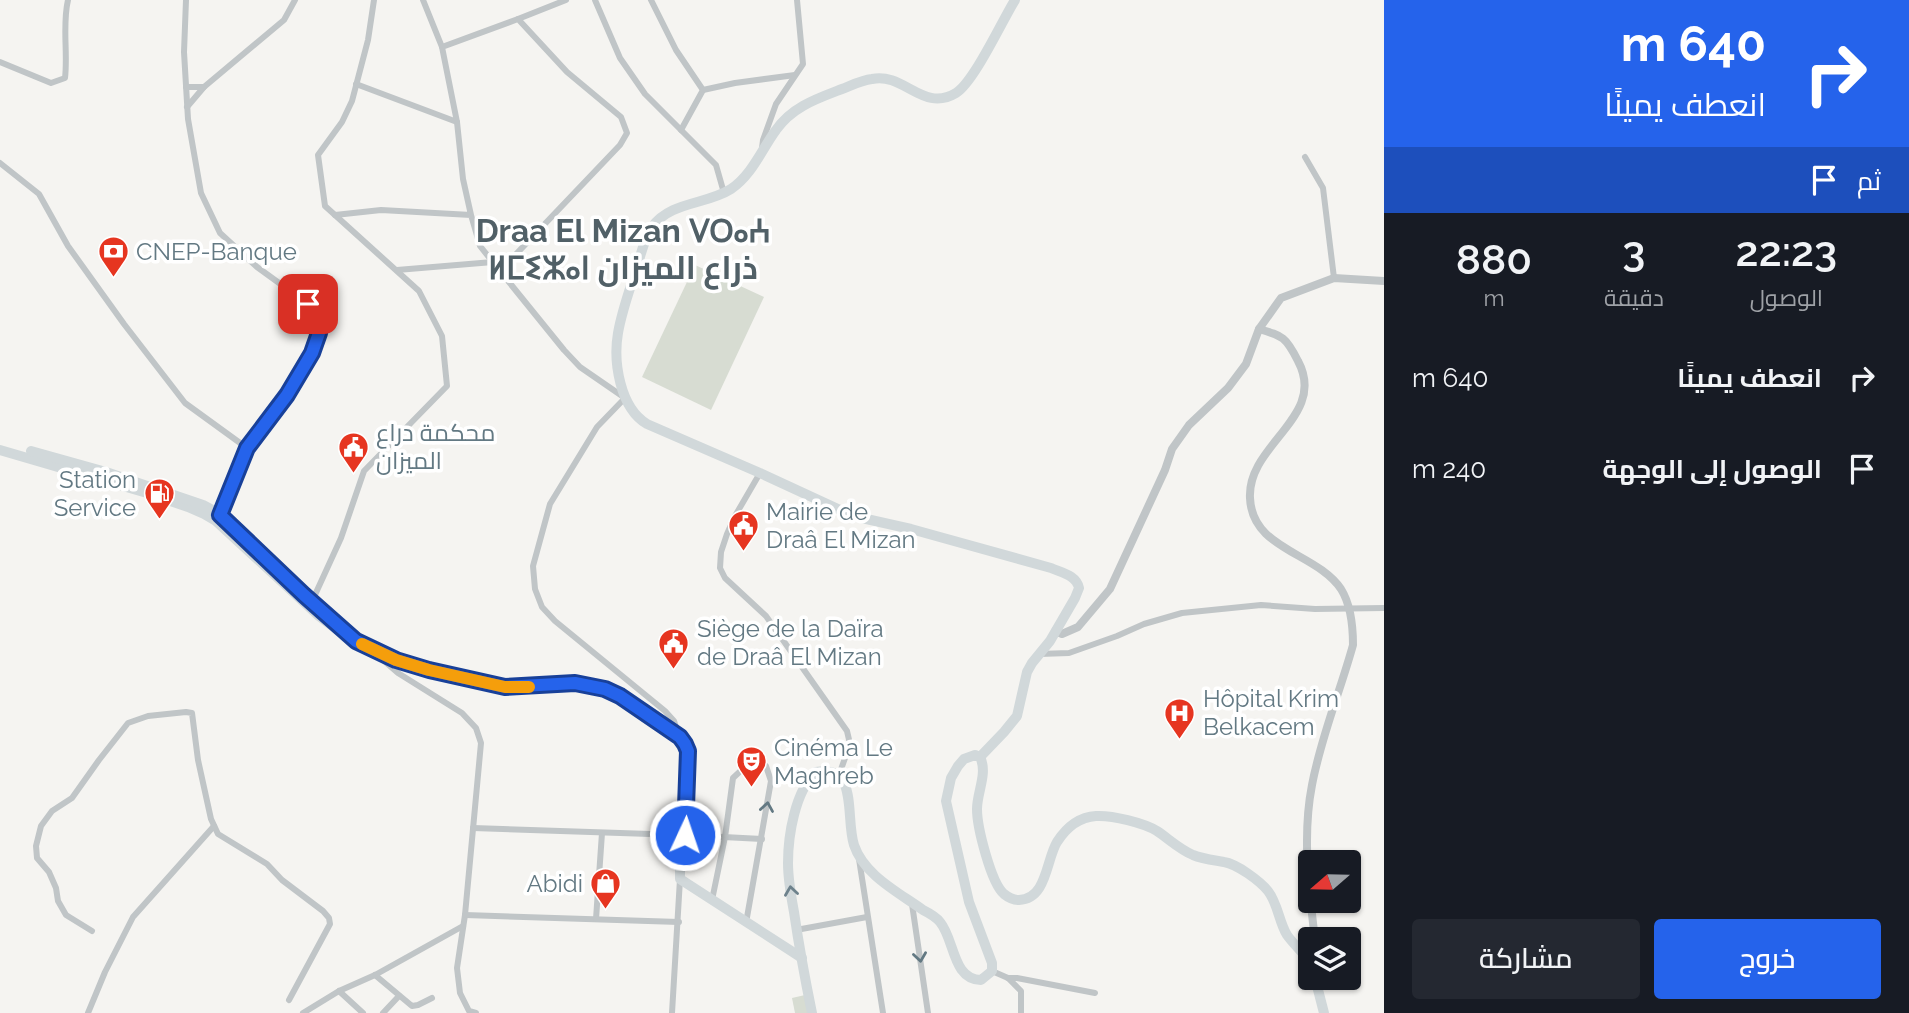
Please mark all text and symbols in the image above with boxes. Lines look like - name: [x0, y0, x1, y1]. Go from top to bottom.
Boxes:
- text: 640 m: [1621, 15, 1766, 72]
- icon: right: [1790, 28, 1881, 119]
- text: انعطف يمينًا: [1604, 86, 1766, 123]
- icon: arrive: [1805, 161, 1843, 199]
- text: ثم: [1857, 166, 1881, 196]
- district label: Draa El Mizan ⴸⵔⴰⵄ ⵍⵎⵉⵣⴰⵏ ذراع الميزان: [476, 212, 770, 290]
- text: 3: [1622, 227, 1645, 276]
- text: 22:23: [1736, 227, 1837, 276]
- bank icon: CNEP-Banque: [96, 235, 130, 279]
- text: 880: [1456, 235, 1532, 284]
- place label: CNEP-Banque: [136, 237, 297, 266]
- pin: [278, 274, 338, 334]
- text: m: [1483, 284, 1505, 311]
- text: دقيقة: [1604, 284, 1664, 311]
- text: الوصول: [1750, 284, 1823, 311]
- icon: arrive: [289, 285, 327, 323]
- icon: right: [1843, 359, 1881, 397]
- text: 640 m: [1412, 363, 1488, 393]
- text: انعطف يمينًا: [1677, 363, 1822, 393]
- place label: محكمة دراع الميزان: [376, 418, 495, 475]
- public building icon: محكمة دراع الميزان: [336, 430, 370, 474]
- icon: arrive: [1843, 450, 1881, 488]
- text: 240 m: [1412, 454, 1486, 484]
- text: الوصول إلى الوجهة: [1602, 454, 1822, 484]
- place label: Station Service: [54, 465, 136, 522]
- fuel station icon: Station Service: [142, 477, 176, 521]
- place label: Mairie de Draâ El Mizan: [766, 497, 916, 554]
- public building icon: Mairie de Draâ El Mizan: [726, 509, 760, 553]
- place label: Siège de la Daïra de Draâ El Mizan: [697, 614, 884, 671]
- public building icon: Siège de la Daïra de Draâ El Mizan: [657, 626, 691, 670]
- place label: Hôpital Krim Belkacem: [1203, 684, 1339, 741]
- hospital icon: Hôpital Krim Belkacem: [1163, 696, 1197, 740]
- place label: Cinéma Le Maghreb: [774, 733, 893, 790]
- theatre icon: Cinéma Le Maghreb: [734, 745, 768, 789]
- position arrow: [648, 798, 722, 872]
- one-way arrow: [759, 802, 774, 813]
- north arrow: [1298, 850, 1362, 914]
- map controls: [1298, 850, 1361, 990]
- shop icon: Abidi: [589, 867, 623, 911]
- place label: Abidi: [527, 869, 583, 898]
- one-way arrow: [783, 885, 798, 897]
- button: مشاركة: [1412, 919, 1640, 999]
- button: خروج: [1654, 919, 1881, 999]
- button: layers: [1298, 927, 1361, 990]
- one-way arrow: [912, 952, 927, 963]

